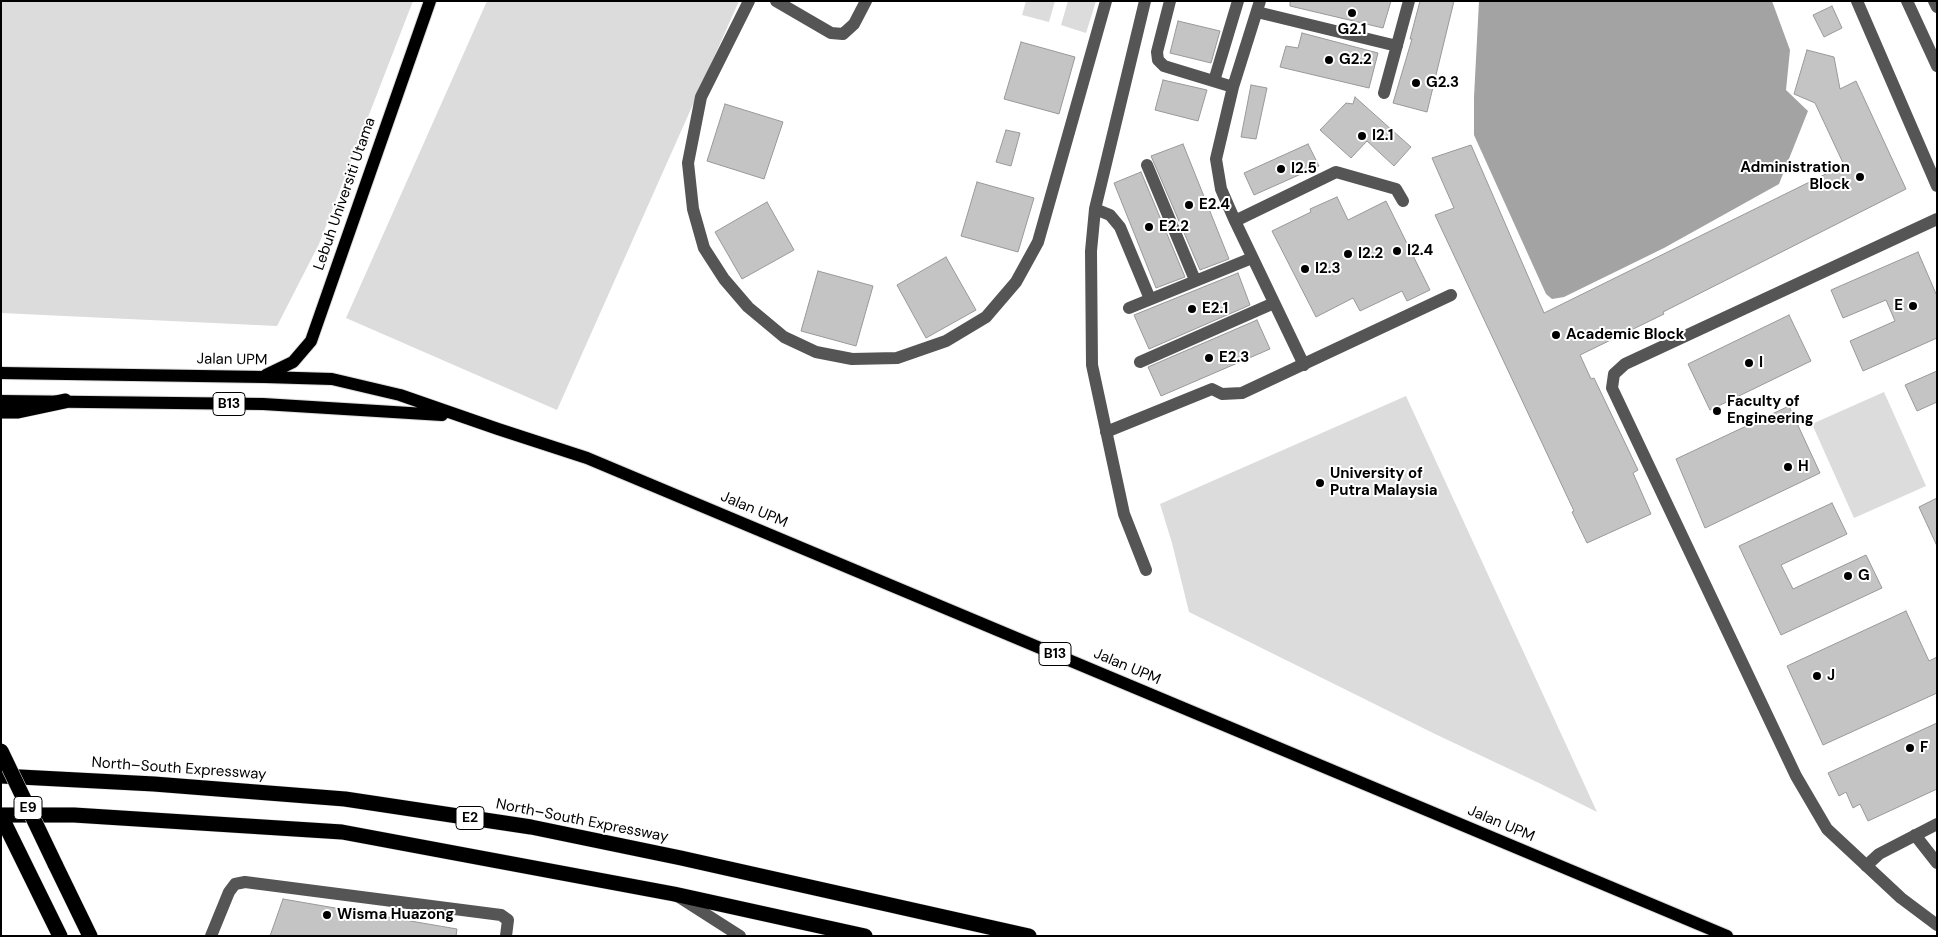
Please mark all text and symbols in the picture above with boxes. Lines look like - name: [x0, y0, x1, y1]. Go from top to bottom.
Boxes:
- marker: G2.1: [1346, 7, 1358, 19]
- place label: G2.1: [1337, 21, 1367, 39]
- place label: G2.2: [1339, 51, 1372, 69]
- marker: G2.2: [1323, 54, 1335, 66]
- place label: G2.3: [1426, 74, 1459, 92]
- marker: G2.3: [1410, 77, 1422, 89]
- street label: Lebuh Universiti Utama: [310, 115, 380, 273]
- place label: I2.1: [1372, 127, 1393, 145]
- marker: I2.1: [1356, 130, 1368, 142]
- place label: Administration Block: [1740, 159, 1850, 194]
- place label: I2.5: [1291, 160, 1317, 178]
- marker: I2.5: [1275, 163, 1287, 175]
- marker: Administration Block: [1854, 171, 1866, 183]
- place label: E2.4: [1199, 196, 1230, 214]
- marker: E2.4: [1183, 199, 1195, 211]
- place label: E2.2: [1159, 218, 1189, 236]
- marker: E2.2: [1143, 221, 1155, 233]
- place label: I2.4: [1407, 242, 1433, 260]
- place label: I2.2: [1358, 245, 1383, 263]
- marker: I2.4: [1391, 245, 1403, 257]
- marker: I2.2: [1342, 248, 1354, 260]
- place label: I2.3: [1315, 260, 1341, 278]
- marker: I2.3: [1299, 263, 1311, 275]
- place label: E: [1894, 297, 1903, 315]
- place label: E2.1: [1202, 300, 1228, 318]
- marker: E: [1907, 300, 1919, 312]
- marker: E2.1: [1186, 303, 1198, 315]
- place label: Academic Block: [1566, 326, 1684, 344]
- marker: Academic Block: [1550, 329, 1562, 341]
- place label: E2.3: [1219, 349, 1249, 367]
- street label: Jalan UPM: [196, 350, 268, 370]
- marker: E2.3: [1203, 352, 1215, 364]
- place label: I: [1759, 354, 1763, 372]
- marker: I: [1743, 357, 1755, 369]
- road number: B13: [213, 392, 245, 416]
- place label: Faculty of Engineering: [1727, 393, 1814, 428]
- marker: Faculty of Engineering: [1711, 405, 1723, 417]
- place label: H: [1798, 458, 1809, 476]
- marker: H: [1782, 461, 1794, 473]
- place label: University of Putra Malaysia: [1330, 465, 1438, 500]
- marker: University of Putra Malaysia: [1314, 477, 1326, 489]
- street label: Jalan UPM: [718, 488, 790, 532]
- place label: G: [1858, 567, 1870, 585]
- marker: G: [1842, 570, 1854, 582]
- road number: B13: [1039, 642, 1071, 666]
- street label: Jalan UPM: [1091, 645, 1163, 689]
- place label: J: [1827, 667, 1835, 685]
- marker: J: [1811, 670, 1823, 682]
- place label: F: [1920, 739, 1928, 757]
- marker: F: [1904, 742, 1916, 754]
- street label: North–South Expressway: [91, 754, 267, 784]
- street label: North–South Expressway: [494, 795, 670, 847]
- road number: E9: [14, 796, 42, 820]
- street label: Jalan UPM: [1465, 802, 1537, 846]
- road number: E2: [456, 806, 484, 830]
- place label: Wisma Huazong: [337, 906, 454, 924]
- marker: Wisma Huazong: [321, 909, 333, 921]

